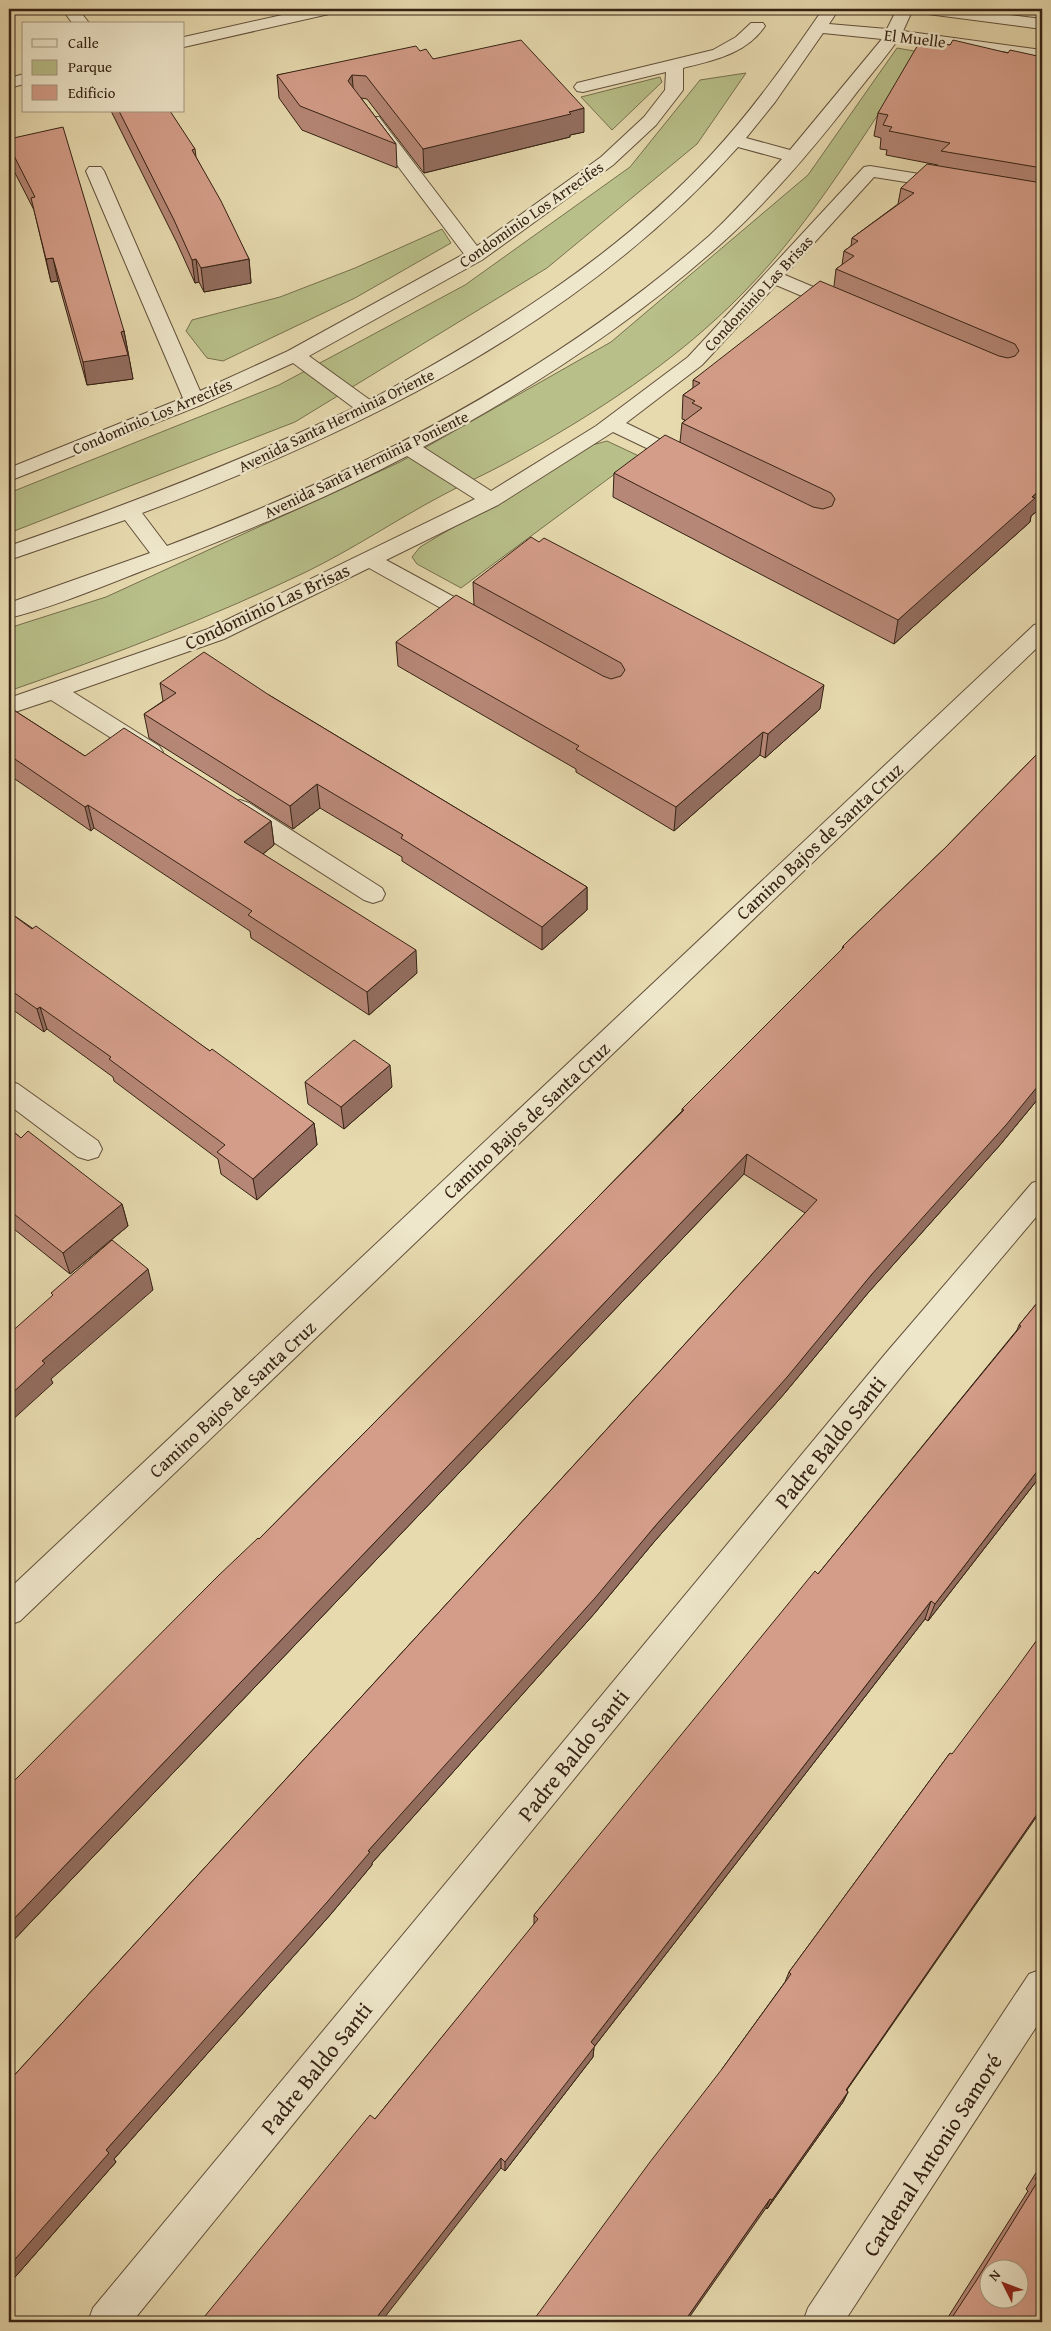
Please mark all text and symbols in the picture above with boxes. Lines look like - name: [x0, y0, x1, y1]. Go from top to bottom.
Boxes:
- legend: [22, 22, 185, 112]
- street label: El Muelle: [883, 22, 947, 54]
- text: Calle: [68, 32, 99, 53]
- text: Parque: [68, 56, 112, 77]
- text: Edificio: [68, 82, 116, 103]
- street label: Condominio Los Arrecifes: [454, 155, 608, 273]
- street label: Condominio Las Brisas: [698, 230, 818, 356]
- street label: Avenida Santa Herminia Oriente: [234, 362, 438, 478]
- street label: Condominio Los Arrecifes: [68, 371, 236, 461]
- street label: Avenida Santa Herminia Poniente: [260, 404, 472, 524]
- street label: Condominio Las Brisas: [180, 555, 354, 657]
- street label: Camino Bajos de Santa Cruz: [729, 756, 909, 926]
- street label: Camino Bajos de Santa Cruz: [436, 1035, 616, 1205]
- street label: Camino Bajos de Santa Cruz: [142, 1314, 322, 1484]
- street label: Padre Baldo Santi: [767, 1369, 893, 1515]
- street label: Padre Baldo Santi: [510, 1682, 636, 1828]
- street label: Padre Baldo Santi: [253, 1995, 379, 2141]
- street label: Cardenal Antonio Samoré: [854, 2047, 1010, 2263]
- north arrow: [978, 2258, 1028, 2308]
- text: N: [984, 2265, 1005, 2285]

